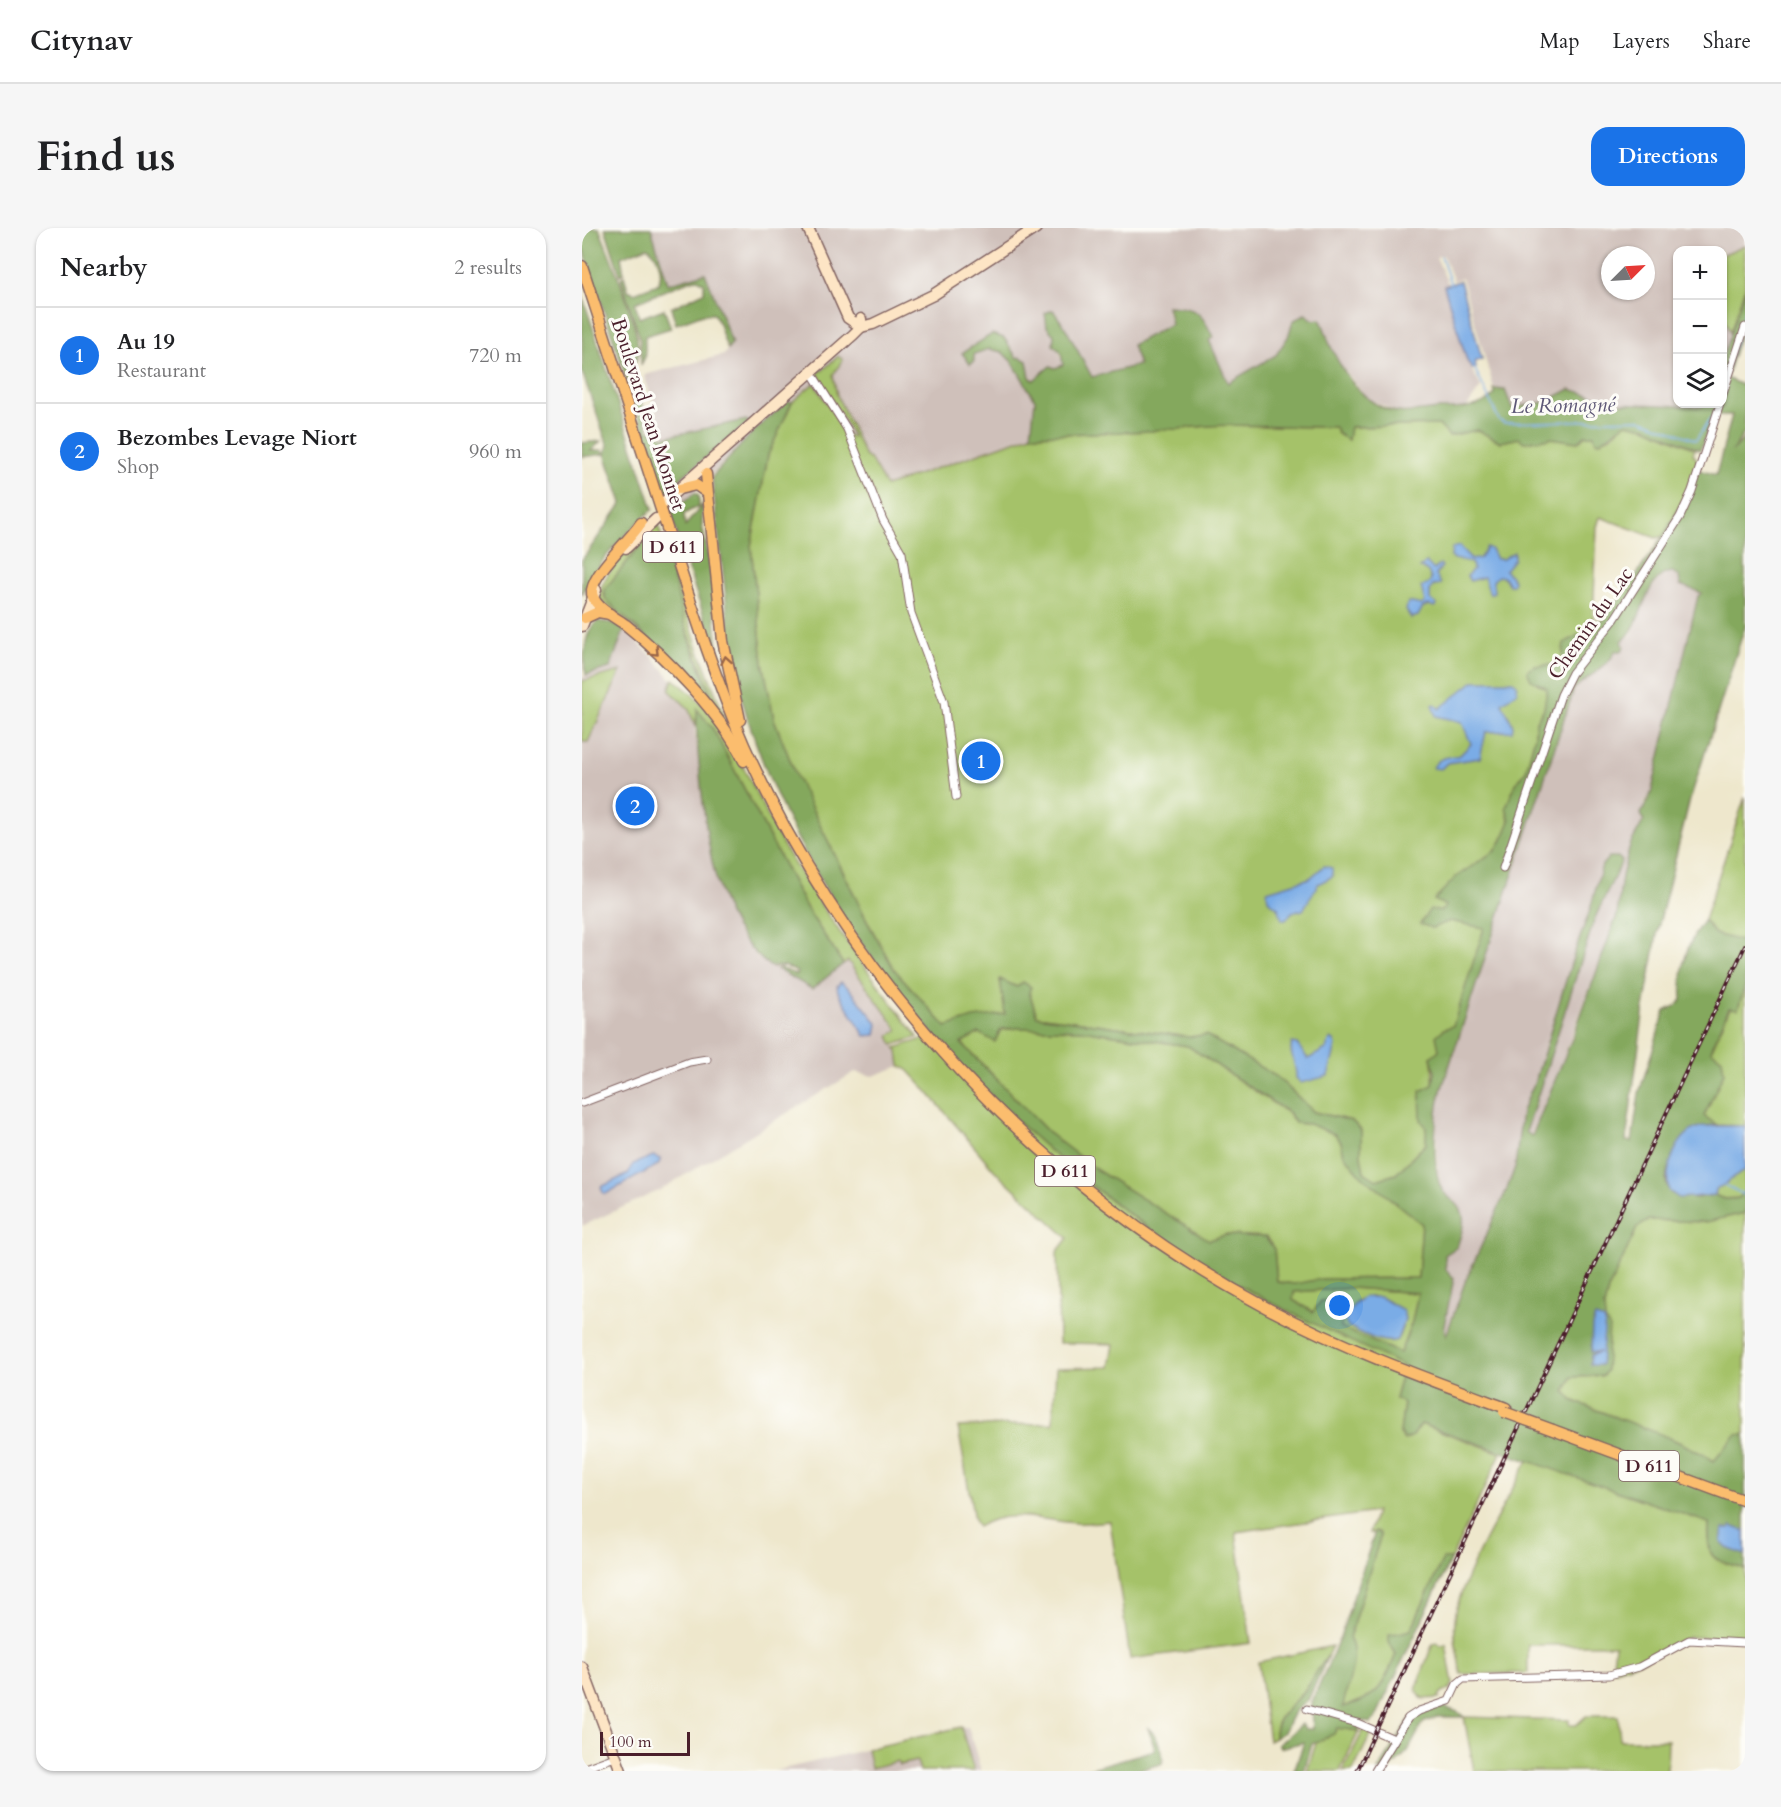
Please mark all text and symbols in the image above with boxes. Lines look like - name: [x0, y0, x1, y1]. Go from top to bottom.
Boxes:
- text: Citynav: [30, 22, 133, 60]
- text: Map: [1540, 27, 1580, 56]
- text: Layers: [1613, 27, 1670, 56]
- text: Share: [1703, 27, 1751, 56]
- button: Directions: [1591, 127, 1745, 186]
- text: Find us: [36, 128, 176, 185]
- north arrow: [1601, 246, 1655, 300]
- map controls: [1673, 246, 1727, 408]
- button: +: [1673, 246, 1727, 300]
- text: Nearby: [60, 250, 148, 285]
- text: 2 results: [454, 254, 522, 281]
- button: −: [1673, 300, 1727, 354]
- street label: Boulevard Jean Monnet: [605, 315, 693, 514]
- text: Au 19: [117, 327, 175, 357]
- text: 1: [74, 342, 85, 369]
- text: 720 m: [469, 342, 522, 369]
- button: layers: [1673, 354, 1727, 408]
- text: Restaurant: [117, 357, 206, 384]
- water label: Le Romagné: [1511, 390, 1617, 421]
- text: Bezombes Levage Niort: [117, 423, 357, 453]
- text: 2: [74, 438, 85, 465]
- text: 960 m: [469, 438, 522, 465]
- text: Shop: [117, 453, 159, 480]
- road number: D 611: [643, 532, 703, 562]
- street label: Chemin du Lac: [1542, 562, 1639, 685]
- one-way arrow: [648, 646, 659, 656]
- one-way arrow: [720, 656, 733, 666]
- pin: 1: [962, 738, 1000, 784]
- pin: 2: [616, 784, 654, 828]
- road number: D 611: [1035, 1156, 1095, 1186]
- your location: [1325, 1291, 1354, 1320]
- road number: D 611: [1619, 1451, 1679, 1481]
- scale bar: [600, 1729, 690, 1756]
- text: 100 m: [609, 1731, 651, 1753]

